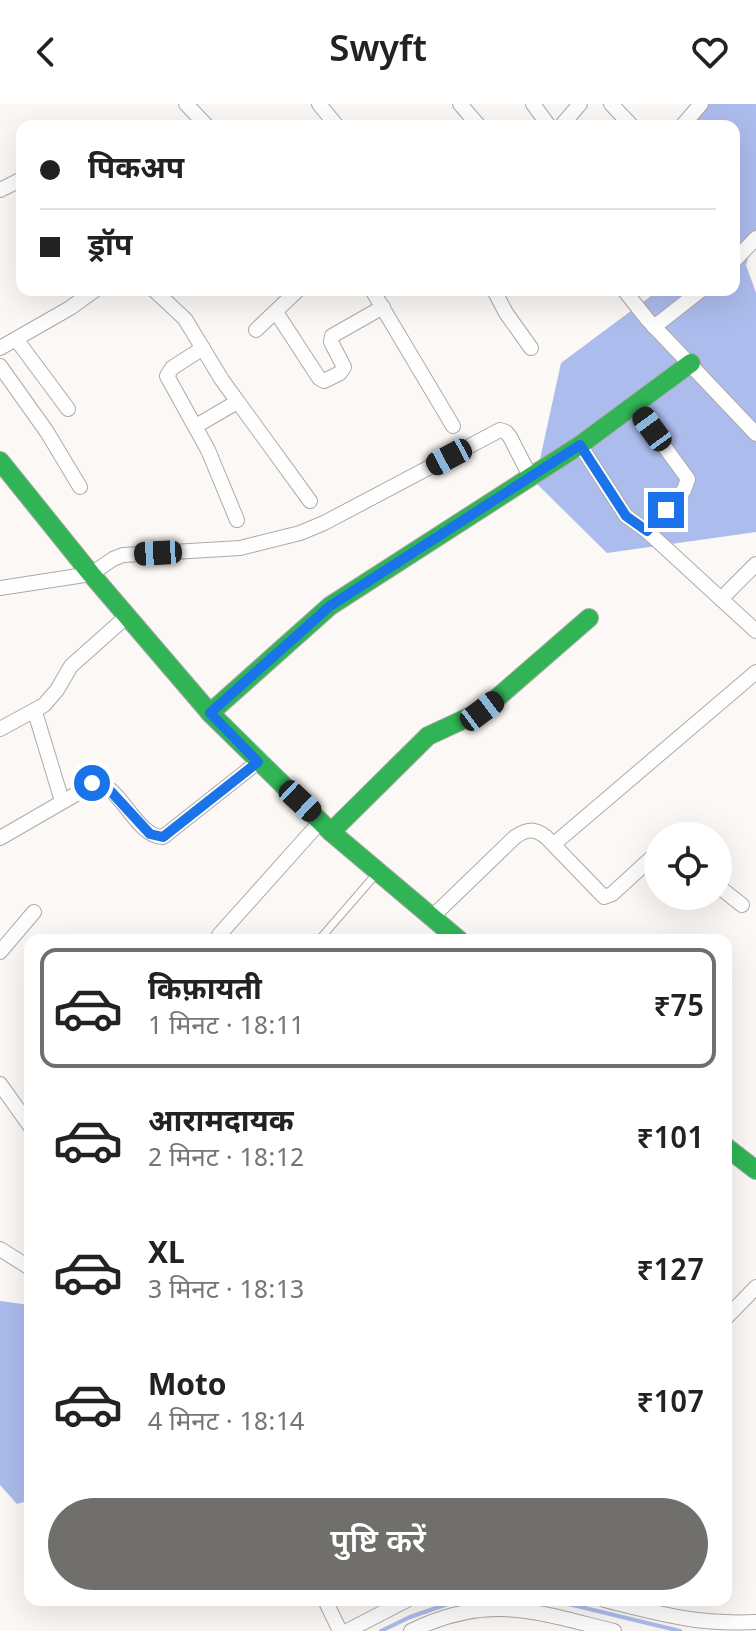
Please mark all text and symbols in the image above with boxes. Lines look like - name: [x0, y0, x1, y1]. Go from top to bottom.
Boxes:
- text: Swyft: [329, 29, 427, 76]
- icon: back: [24, 30, 68, 74]
- icon: heart: [688, 30, 732, 74]
- text: पिकअप: [88, 151, 184, 190]
- text: ड्रॉप: [88, 228, 132, 267]
- car: [628, 403, 676, 455]
- car: [422, 435, 476, 479]
- route end: [648, 492, 684, 528]
- car: [133, 540, 183, 566]
- car: [456, 687, 508, 735]
- route start: [74, 765, 110, 801]
- car: [274, 776, 326, 826]
- map controls: [644, 822, 732, 910]
- button: locate: [644, 822, 732, 910]
- icon: car: [52, 972, 124, 1044]
- text: किफ़ायती: [148, 972, 262, 1011]
- text: ₹75: [653, 989, 704, 1028]
- text: 1 मिनट · 18:11: [148, 1011, 304, 1045]
- icon: car: [52, 1104, 124, 1176]
- text: आरामदायक: [148, 1104, 294, 1143]
- text: ₹101: [637, 1121, 704, 1160]
- text: 2 मिनट · 18:12: [148, 1143, 304, 1177]
- icon: car: [52, 1236, 124, 1308]
- text: XL: [148, 1236, 185, 1275]
- text: ₹127: [637, 1253, 704, 1292]
- text: 3 मिनट · 18:13: [148, 1275, 304, 1309]
- icon: car: [52, 1368, 124, 1440]
- text: Moto: [148, 1368, 226, 1407]
- text: ₹107: [637, 1385, 704, 1424]
- text: 4 मिनट · 18:14: [148, 1407, 304, 1441]
- button: पुष्टि करें: [48, 1498, 708, 1590]

